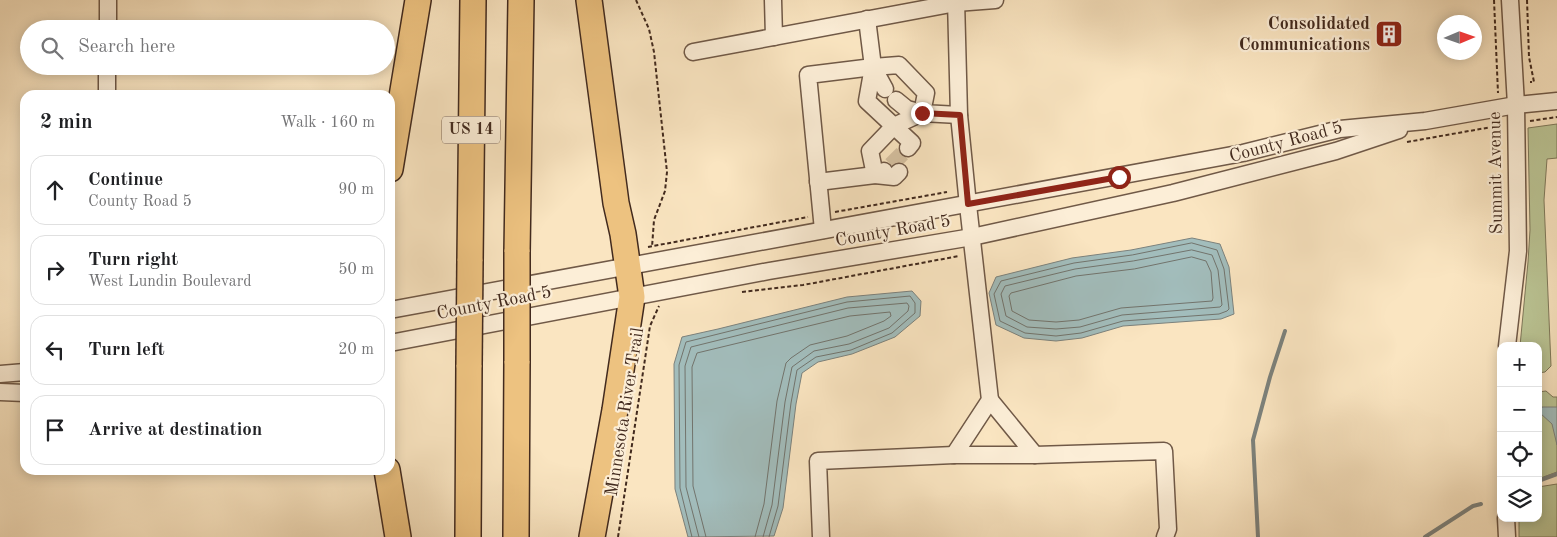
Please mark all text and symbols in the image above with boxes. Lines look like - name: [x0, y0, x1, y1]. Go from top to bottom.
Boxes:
- place label: Consolidated Communications: [1239, 15, 1370, 54]
- north arrow: [1437, 15, 1482, 60]
- building icon: Consolidated Communications: [1374, 19, 1404, 49]
- search box: [20, 20, 395, 75]
- icon: search: [38, 34, 66, 62]
- text: Search here: [78, 38, 175, 57]
- route end: [911, 102, 934, 125]
- street label: Summit Avenue: [1486, 111, 1506, 235]
- text: 2 min: [40, 112, 93, 133]
- text: Walk · 160 m: [280, 115, 375, 131]
- road number: US 14: [442, 116, 500, 144]
- street label: County Road 5: [1227, 118, 1345, 166]
- route start: [1108, 166, 1131, 189]
- text: Continue: [88, 171, 163, 190]
- icon: ahead: [41, 176, 69, 204]
- text: 90 m: [338, 182, 374, 198]
- text: County Road 5: [88, 194, 192, 210]
- street label: County Road 5: [834, 212, 952, 250]
- text: Turn right: [88, 251, 178, 270]
- icon: right: [41, 256, 69, 284]
- text: 50 m: [338, 262, 374, 278]
- text: West Lundin Boulevard: [88, 274, 252, 290]
- street label: County Road 5: [435, 283, 553, 323]
- street label: Minnesota River Trail: [603, 326, 647, 498]
- icon: left: [41, 336, 69, 364]
- text: Turn left: [88, 341, 165, 360]
- text: 20 m: [338, 342, 374, 358]
- map controls: [1497, 342, 1542, 522]
- button: +: [1497, 342, 1542, 387]
- button: −: [1497, 387, 1542, 432]
- icon: arrive: [41, 416, 69, 444]
- text: Arrive at destination: [88, 421, 262, 440]
- button: locate: [1497, 432, 1542, 477]
- button: layers: [1497, 477, 1542, 522]

